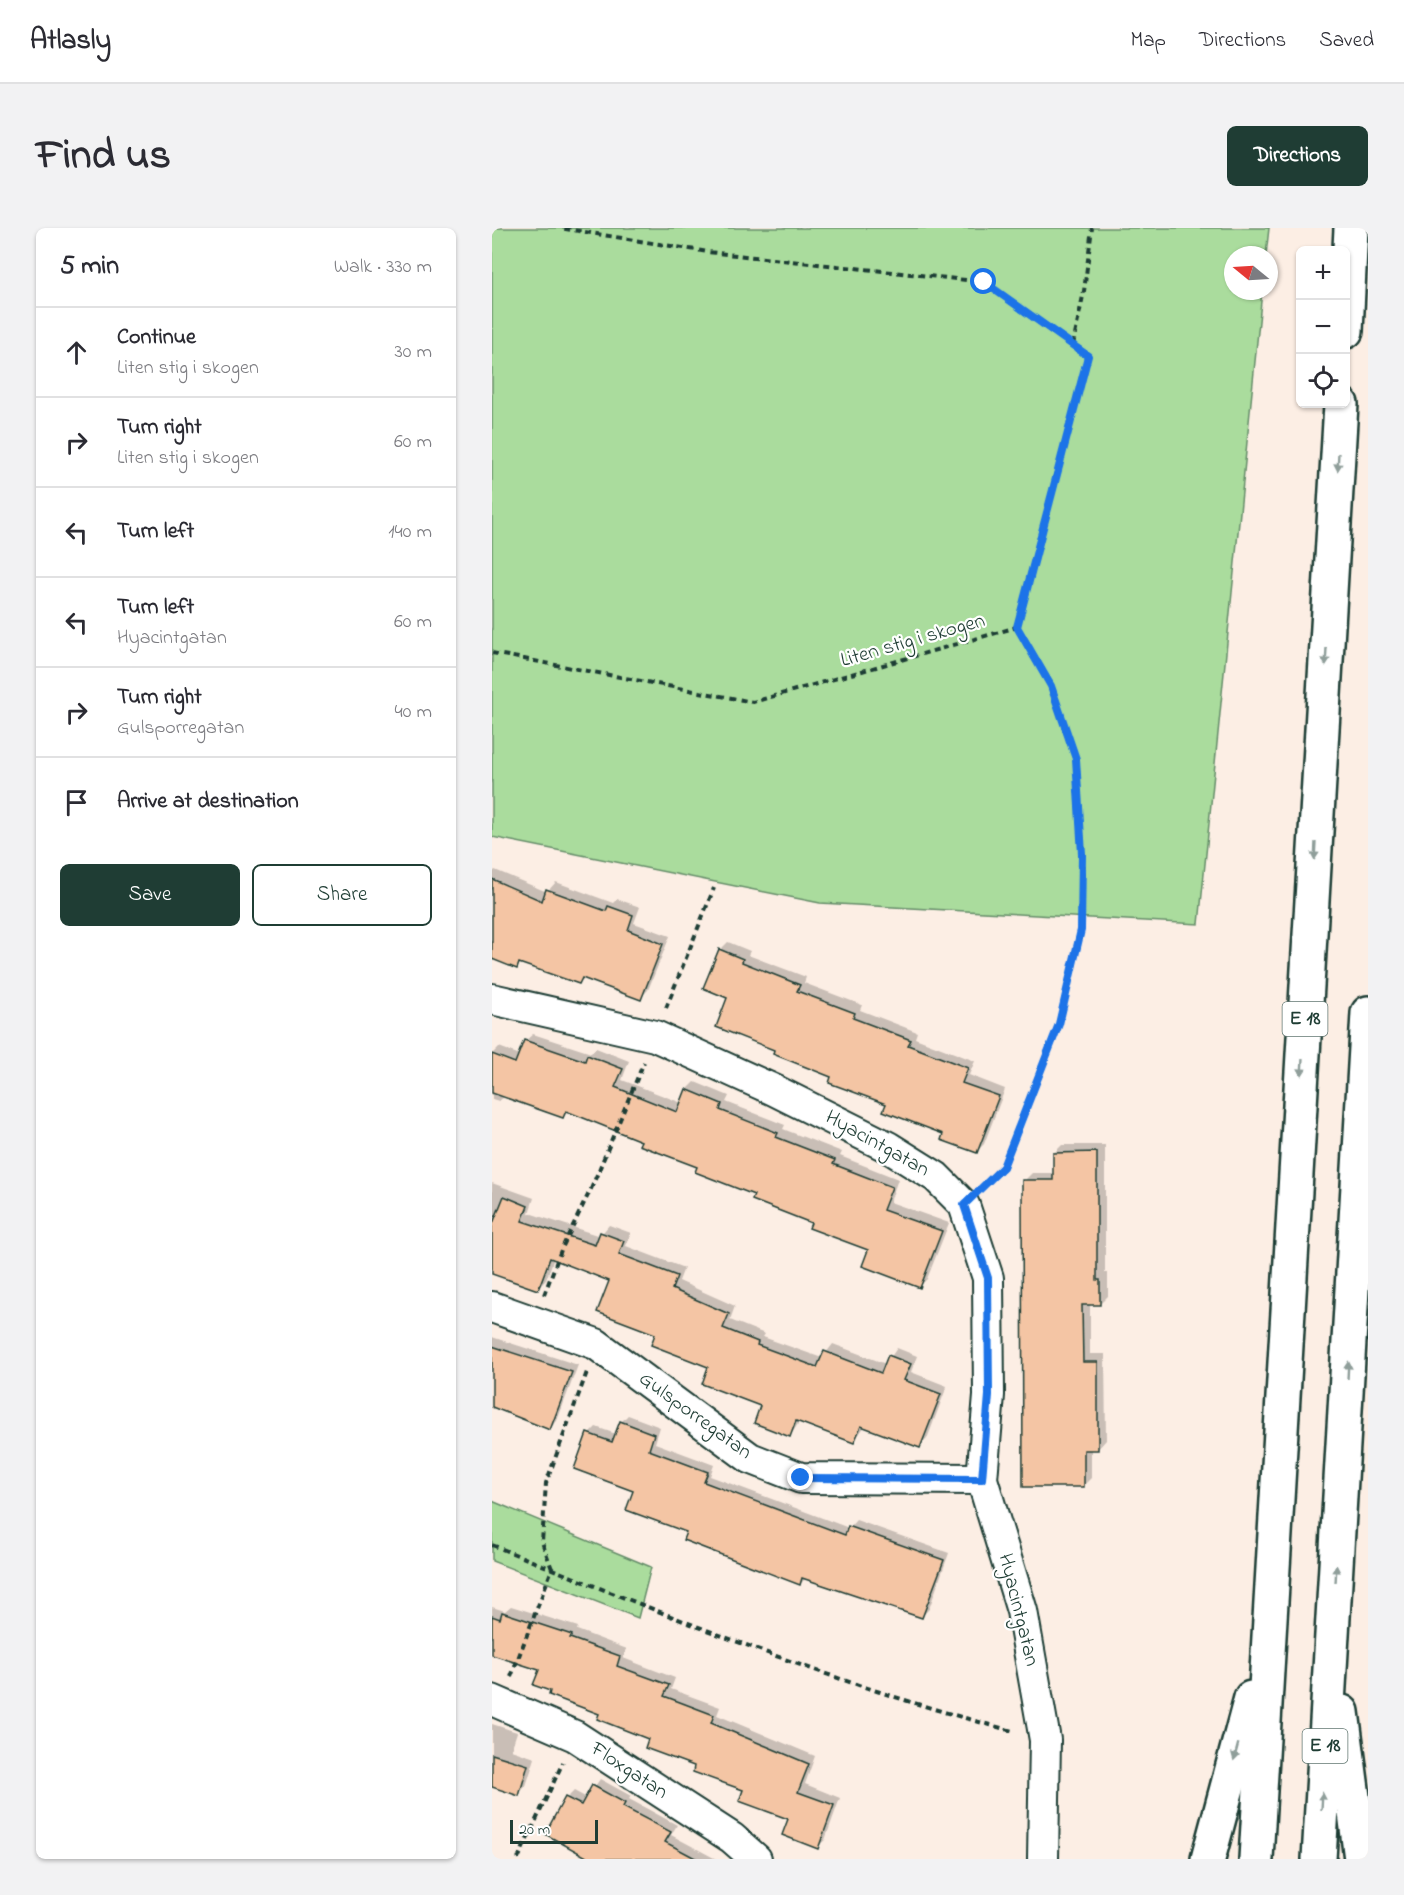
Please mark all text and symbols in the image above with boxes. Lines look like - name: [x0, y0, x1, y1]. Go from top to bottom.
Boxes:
- text: Atlasly: [30, 21, 111, 62]
- text: Map: [1130, 26, 1166, 56]
- text: Directions: [1199, 26, 1286, 56]
- text: Saved: [1319, 26, 1374, 56]
- text: Find us: [36, 126, 171, 187]
- button: Directions: [1227, 126, 1368, 186]
- north arrow: [1224, 246, 1278, 300]
- map controls: [1296, 246, 1350, 408]
- button: +: [1296, 246, 1350, 300]
- text: 5 min: [60, 248, 119, 286]
- text: Walk · 330 m: [334, 253, 432, 282]
- route start: [970, 268, 996, 294]
- button: −: [1296, 300, 1350, 354]
- text: Continue: [117, 322, 196, 354]
- icon: ahead: [60, 336, 93, 369]
- text: 30 m: [395, 338, 432, 367]
- text: Liten stig i skogen: [117, 354, 259, 383]
- button: locate: [1296, 354, 1350, 408]
- text: Turn right: [117, 412, 202, 444]
- icon: right: [60, 426, 93, 459]
- text: 60 m: [394, 428, 432, 457]
- text: Liten stig i skogen: [117, 444, 259, 473]
- one-way arrow: [1333, 452, 1343, 471]
- icon: left: [60, 516, 93, 549]
- text: Turn left: [117, 516, 194, 548]
- text: 140 m: [388, 518, 432, 547]
- text: Turn left: [117, 592, 194, 624]
- icon: left: [60, 606, 93, 639]
- street label: Liten stig i skogen: [837, 606, 989, 678]
- text: 60 m: [394, 608, 432, 637]
- text: Hyacintgatan: [117, 624, 227, 653]
- one-way arrow: [1322, 647, 1331, 666]
- text: Turn right: [117, 682, 202, 714]
- icon: right: [60, 696, 93, 729]
- text: 40 m: [395, 698, 432, 727]
- text: Gulsporregatan: [117, 714, 244, 743]
- icon: arrive: [60, 786, 93, 819]
- text: Arrive at destination: [117, 786, 299, 818]
- one-way arrow: [1310, 842, 1319, 861]
- button: Save: [60, 864, 240, 926]
- button: Share: [252, 864, 432, 926]
- road number: E 18: [1282, 1002, 1328, 1036]
- one-way arrow: [1297, 1057, 1306, 1076]
- street label: Hyacintgatan: [818, 1103, 935, 1187]
- one-way arrow: [1343, 1361, 1352, 1380]
- street label: Gulsporregatan: [631, 1365, 758, 1469]
- route end: [787, 1464, 813, 1490]
- street label: Hyacintgatan: [988, 1550, 1046, 1670]
- one-way arrow: [1331, 1565, 1340, 1584]
- road number: E 18: [1302, 1729, 1348, 1763]
- street label: Floxgatan: [582, 1734, 674, 1809]
- one-way arrow: [1231, 1743, 1241, 1762]
- one-way arrow: [1318, 1791, 1327, 1810]
- scale bar: [510, 1817, 598, 1844]
- text: 20 m: [519, 1818, 550, 1842]

